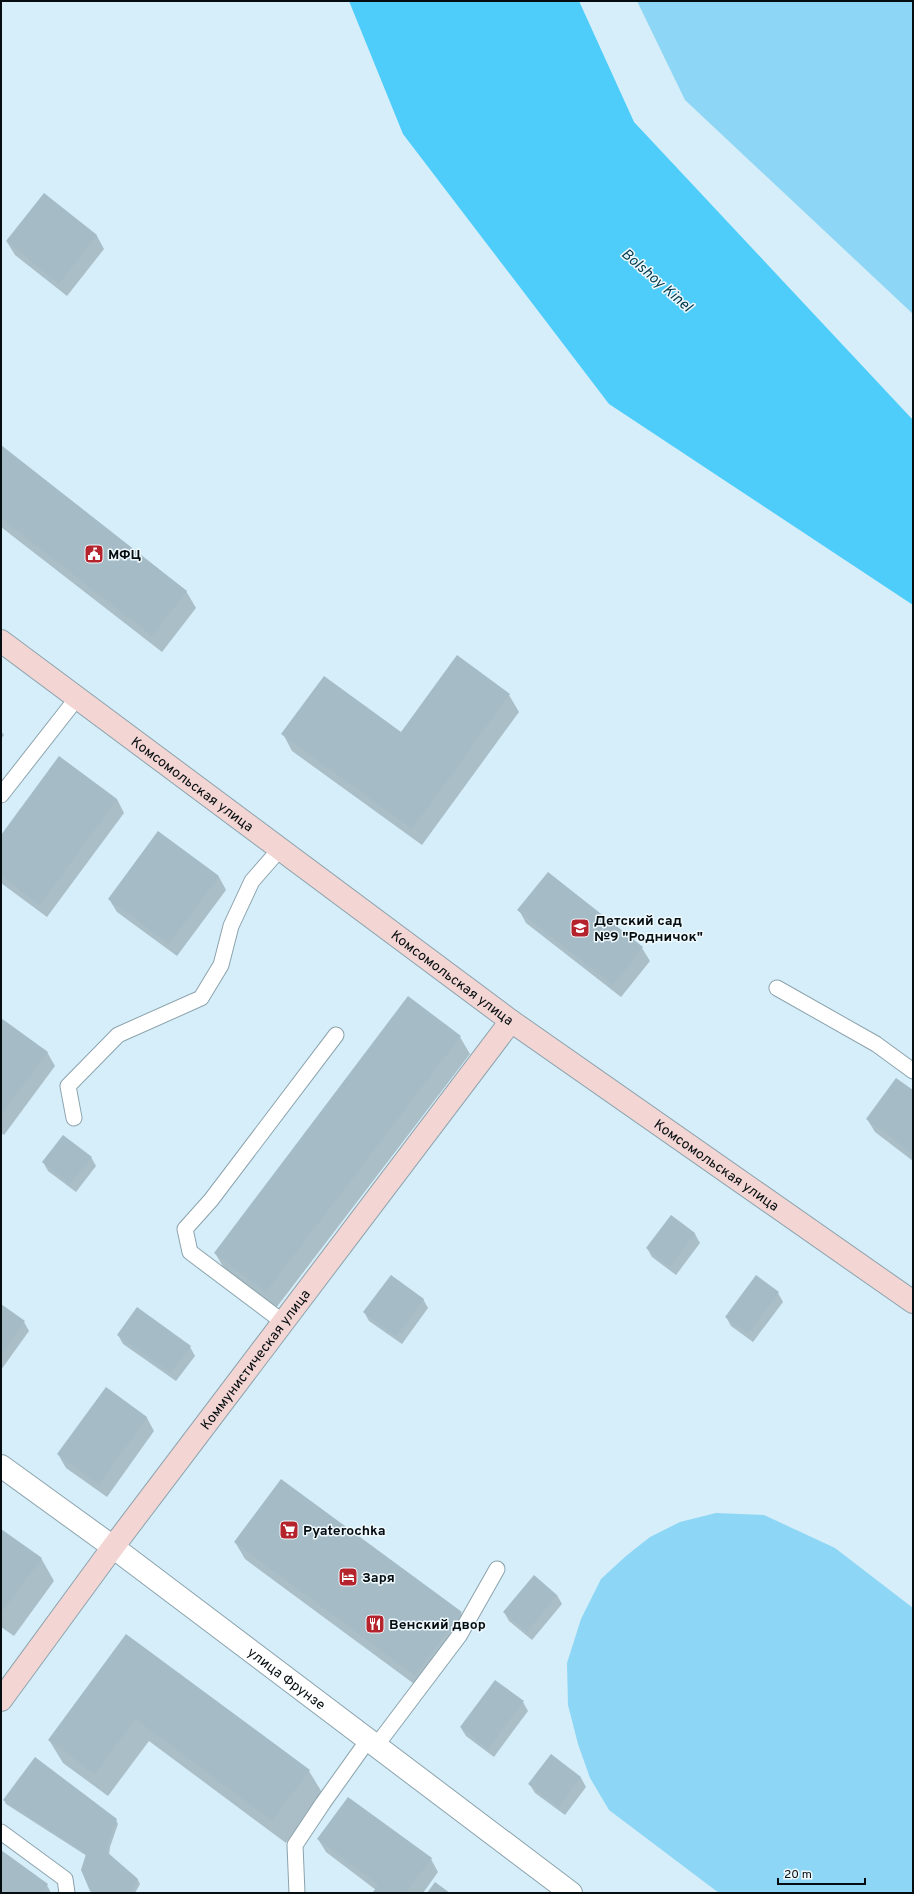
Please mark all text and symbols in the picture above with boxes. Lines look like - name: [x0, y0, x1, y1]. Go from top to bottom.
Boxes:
- water label: Bolshoy Kinel: [617, 245, 696, 318]
- public building icon: МФЦ: [83, 543, 105, 565]
- place label: МФЦ: [108, 547, 141, 564]
- street label: Комсомольская улица: [127, 734, 256, 836]
- place label: Детский сад №9 "Родничок": [594, 913, 703, 946]
- school or university icon: Детский сад №9 "Родничок": [569, 917, 591, 939]
- street label: Комсомольская улица: [387, 927, 516, 1030]
- street label: Комсомольская улица: [650, 1116, 782, 1216]
- street label: Коммунистическая улица: [198, 1287, 315, 1434]
- supermarket icon: Pyaterochka: [278, 1519, 300, 1541]
- place label: Pyaterochka: [303, 1523, 385, 1540]
- hotel icon: Заря: [337, 1566, 359, 1588]
- place label: Заря: [362, 1570, 395, 1587]
- restaurant icon: Венский двор: [364, 1613, 386, 1635]
- place label: Венский двор: [389, 1617, 486, 1634]
- street label: улица Фрунзе: [243, 1645, 328, 1714]
- scale bar: [778, 1860, 865, 1886]
- text: 20 m: [784, 1867, 812, 1883]

